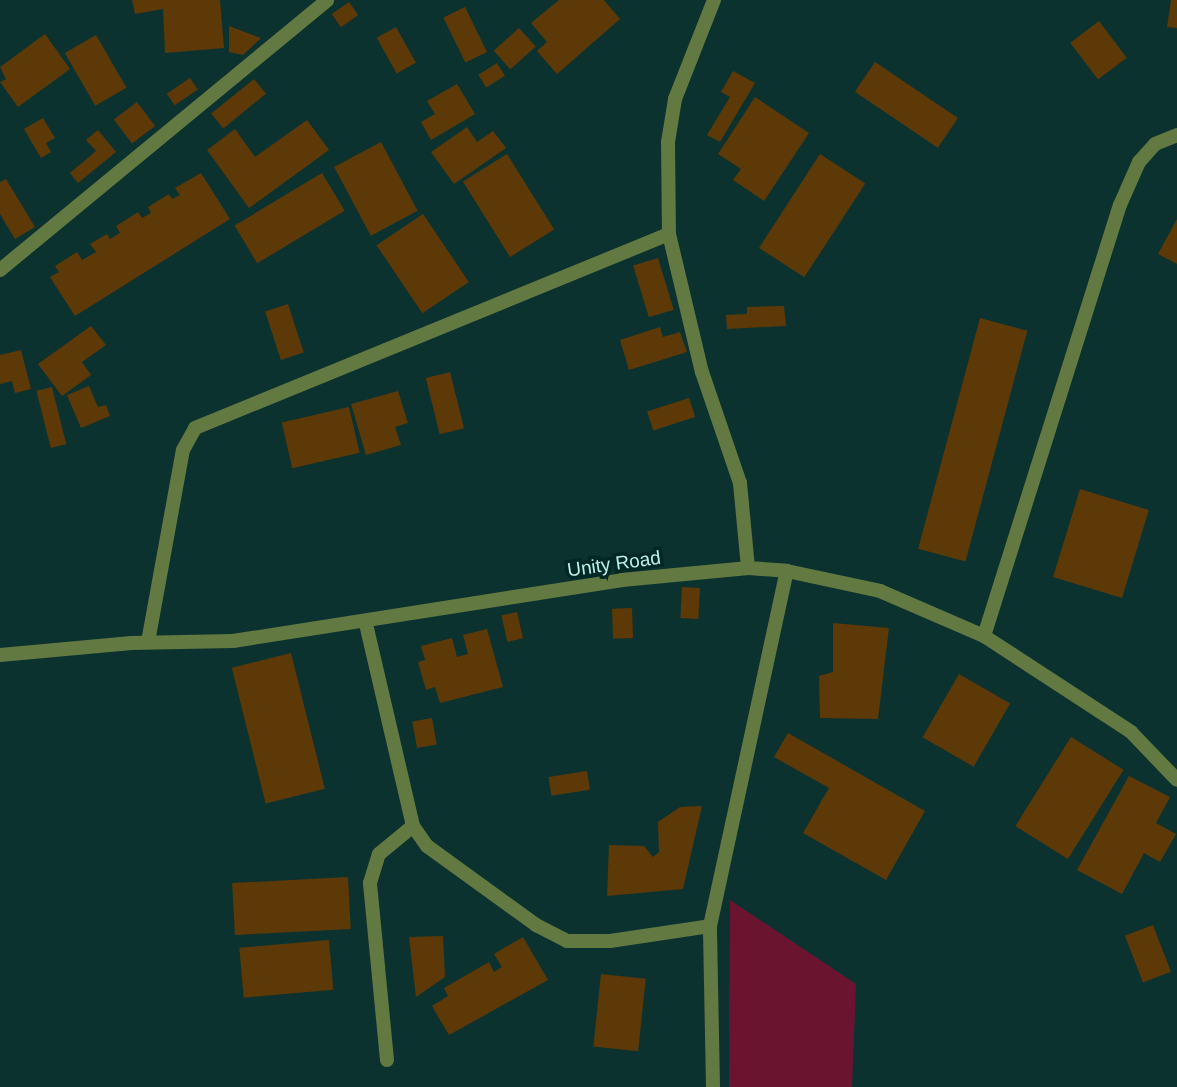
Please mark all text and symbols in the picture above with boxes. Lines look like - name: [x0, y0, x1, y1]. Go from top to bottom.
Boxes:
- street label: Unity Road: [566, 546, 662, 582]

